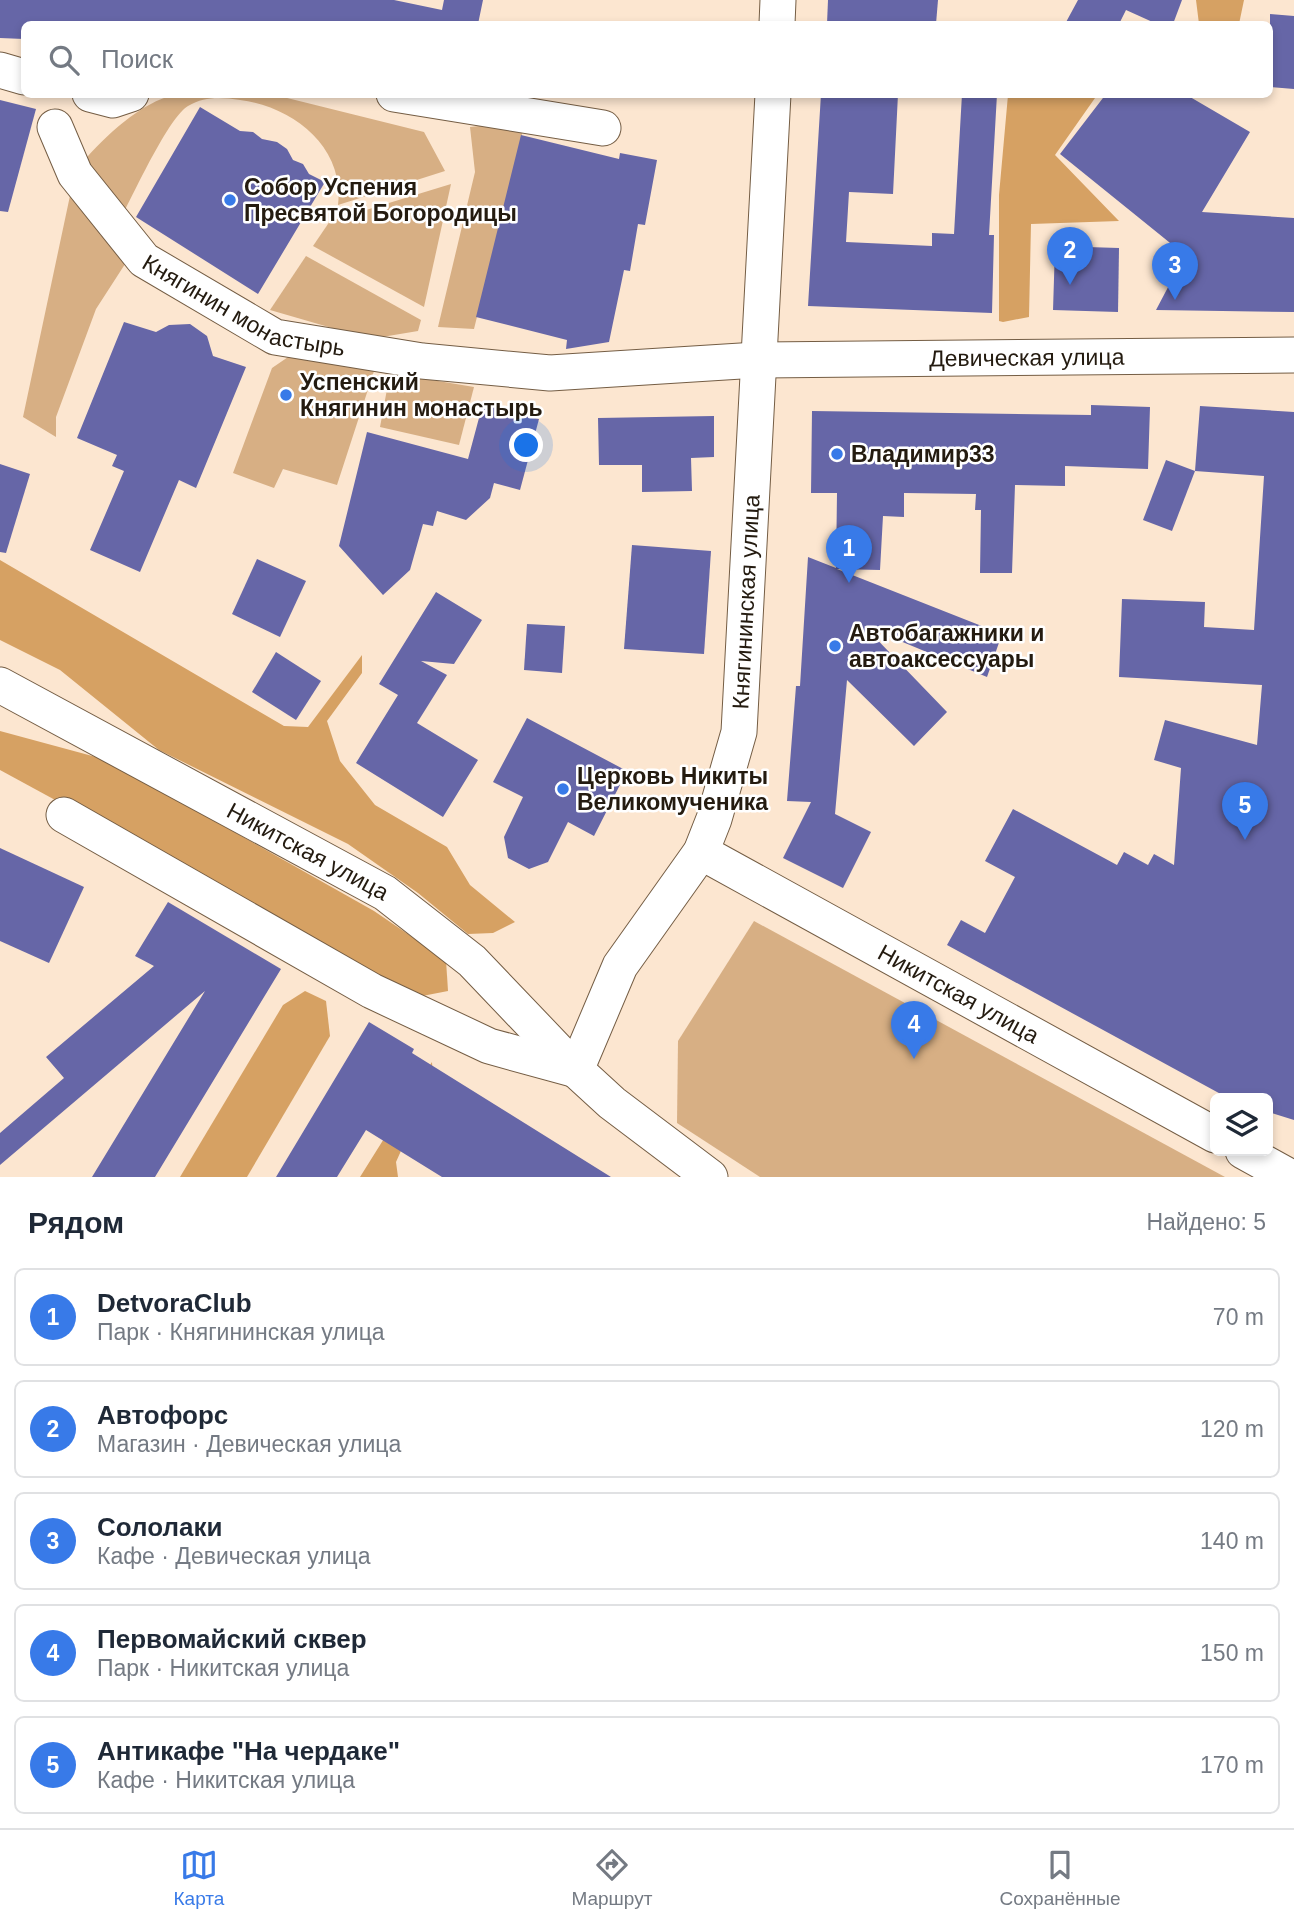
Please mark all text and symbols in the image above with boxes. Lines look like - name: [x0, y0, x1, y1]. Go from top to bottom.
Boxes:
- search box: [21, 21, 1273, 98]
- icon: search: [45, 41, 83, 79]
- text: Поиск: [101, 44, 173, 74]
- place label: Собор Успения Пресвятой Богородицы: [244, 174, 517, 226]
- marker: Собор Успения Пресвятой Богородицы: [222, 192, 238, 208]
- pin: 2: [1047, 227, 1093, 285]
- pin: 3: [1152, 242, 1198, 300]
- street label: Княгинин монастырь: [138, 249, 347, 361]
- street label: Девическая улица: [929, 344, 1125, 371]
- place label: Успенский Княгинин монастырь: [300, 369, 543, 421]
- marker: Успенский Княгинин монастырь: [278, 387, 294, 403]
- your location: [509, 428, 543, 462]
- place label: Владимир33: [851, 441, 995, 467]
- marker: Владимир33: [829, 446, 845, 462]
- street label: Княгининская улица: [727, 494, 765, 710]
- pin: 1: [826, 525, 872, 583]
- place label: Автобагажники и автоаксессуары: [849, 620, 1044, 672]
- marker: Автобагажники и автоаксессуары: [827, 638, 843, 654]
- place label: Церковь Никиты Великомученика: [577, 763, 768, 815]
- marker: Церковь Никиты Великомученика: [555, 781, 571, 797]
- pin: 5: [1222, 782, 1268, 840]
- street label: Никитская улица: [223, 797, 393, 906]
- street label: Никитская улица: [874, 939, 1044, 1049]
- pin: 4: [891, 1001, 937, 1059]
- map controls: [1210, 1093, 1273, 1156]
- button: layers: [1210, 1093, 1273, 1156]
- text: Рядом: [28, 1206, 124, 1239]
- text: Найдено: 5: [1146, 1209, 1266, 1235]
- text: DetvoraClub: [97, 1288, 252, 1318]
- text: 1: [47, 1304, 59, 1330]
- text: 70 m: [1213, 1304, 1264, 1330]
- text: Парк · Княгининская улица: [97, 1319, 385, 1345]
- text: Автофорс: [97, 1400, 228, 1430]
- text: 2: [47, 1416, 59, 1442]
- text: 120 m: [1200, 1416, 1264, 1442]
- text: Магазин · Девическая улица: [97, 1431, 401, 1457]
- text: Сололаки: [97, 1512, 222, 1542]
- text: 3: [47, 1528, 59, 1554]
- text: 140 m: [1200, 1528, 1264, 1554]
- text: Кафе · Девическая улица: [97, 1543, 370, 1569]
- text: Первомайский сквер: [97, 1624, 367, 1654]
- text: 4: [47, 1640, 59, 1666]
- text: 150 m: [1200, 1640, 1264, 1666]
- text: Парк · Никитская улица: [97, 1655, 349, 1681]
- text: Антикафе "На чердаке": [97, 1736, 400, 1766]
- text: 5: [47, 1752, 59, 1778]
- text: 170 m: [1200, 1752, 1264, 1778]
- text: Кафе · Никитская улица: [97, 1767, 355, 1793]
- tab: Карта: [174, 1846, 224, 1910]
- tab: Маршрут: [571, 1846, 652, 1910]
- tab: Сохранённые: [999, 1846, 1120, 1910]

